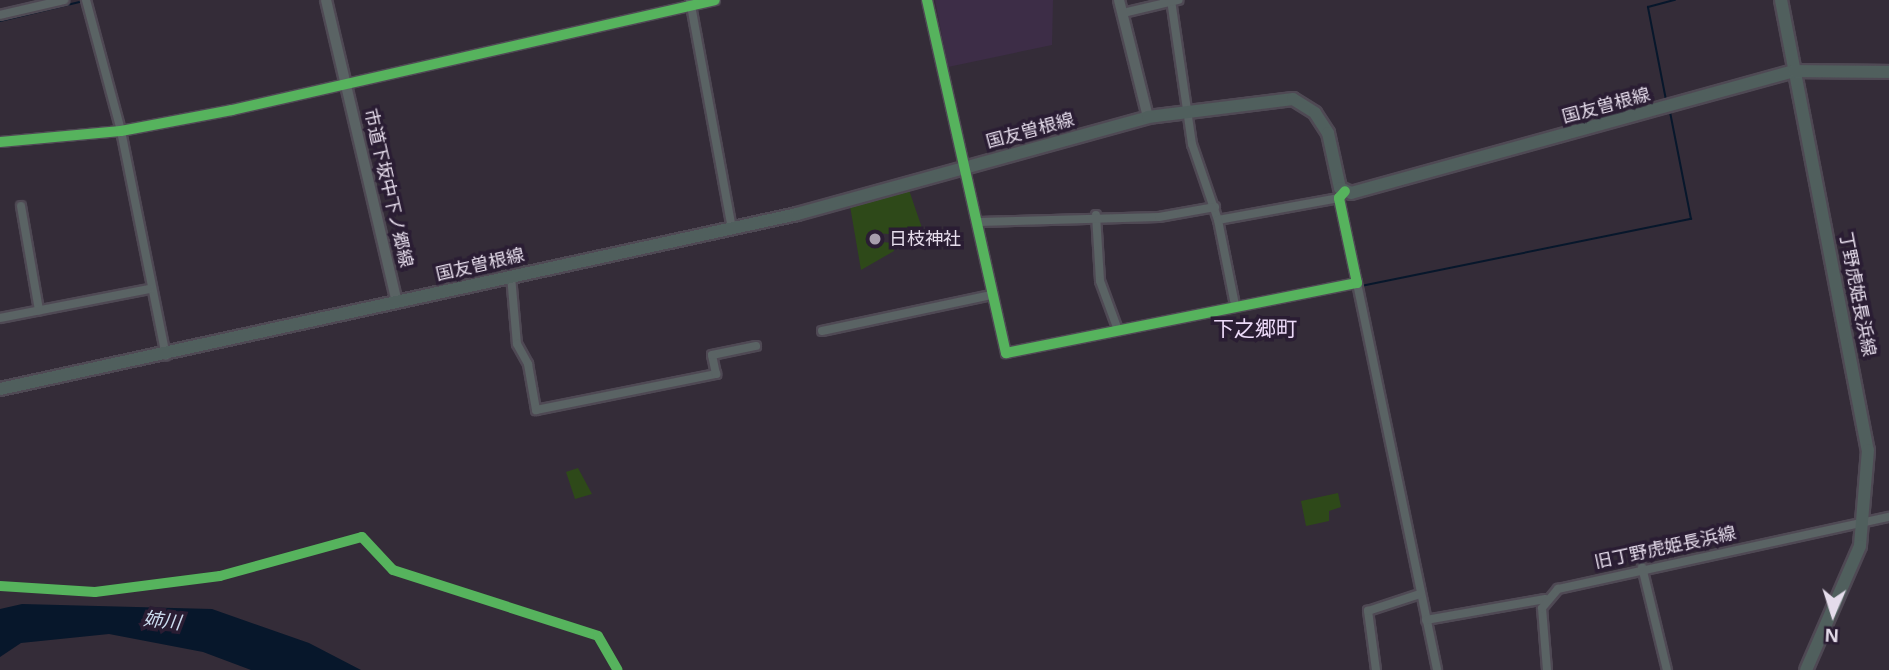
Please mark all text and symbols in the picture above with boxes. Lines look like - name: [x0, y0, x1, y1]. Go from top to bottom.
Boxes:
- street label: 国友曽根線: [1560, 84, 1652, 128]
- street label: 市道下坂中下ノ郷線: [359, 107, 417, 269]
- street label: 国友曽根線: [984, 109, 1076, 153]
- place label: 日枝神社: [889, 228, 961, 250]
- street label: 丁野虎姫長浜線: [1834, 230, 1880, 358]
- marker: 日枝神社: [867, 231, 883, 247]
- street label: 国友曽根線: [434, 244, 526, 286]
- district label: 下之郷町: [1213, 316, 1297, 342]
- street label: 旧丁野虎姫長浜線: [1592, 522, 1738, 574]
- north arrow: [1798, 579, 1868, 649]
- water label: 姉川: [142, 607, 182, 635]
- text: N: [1824, 625, 1839, 646]

